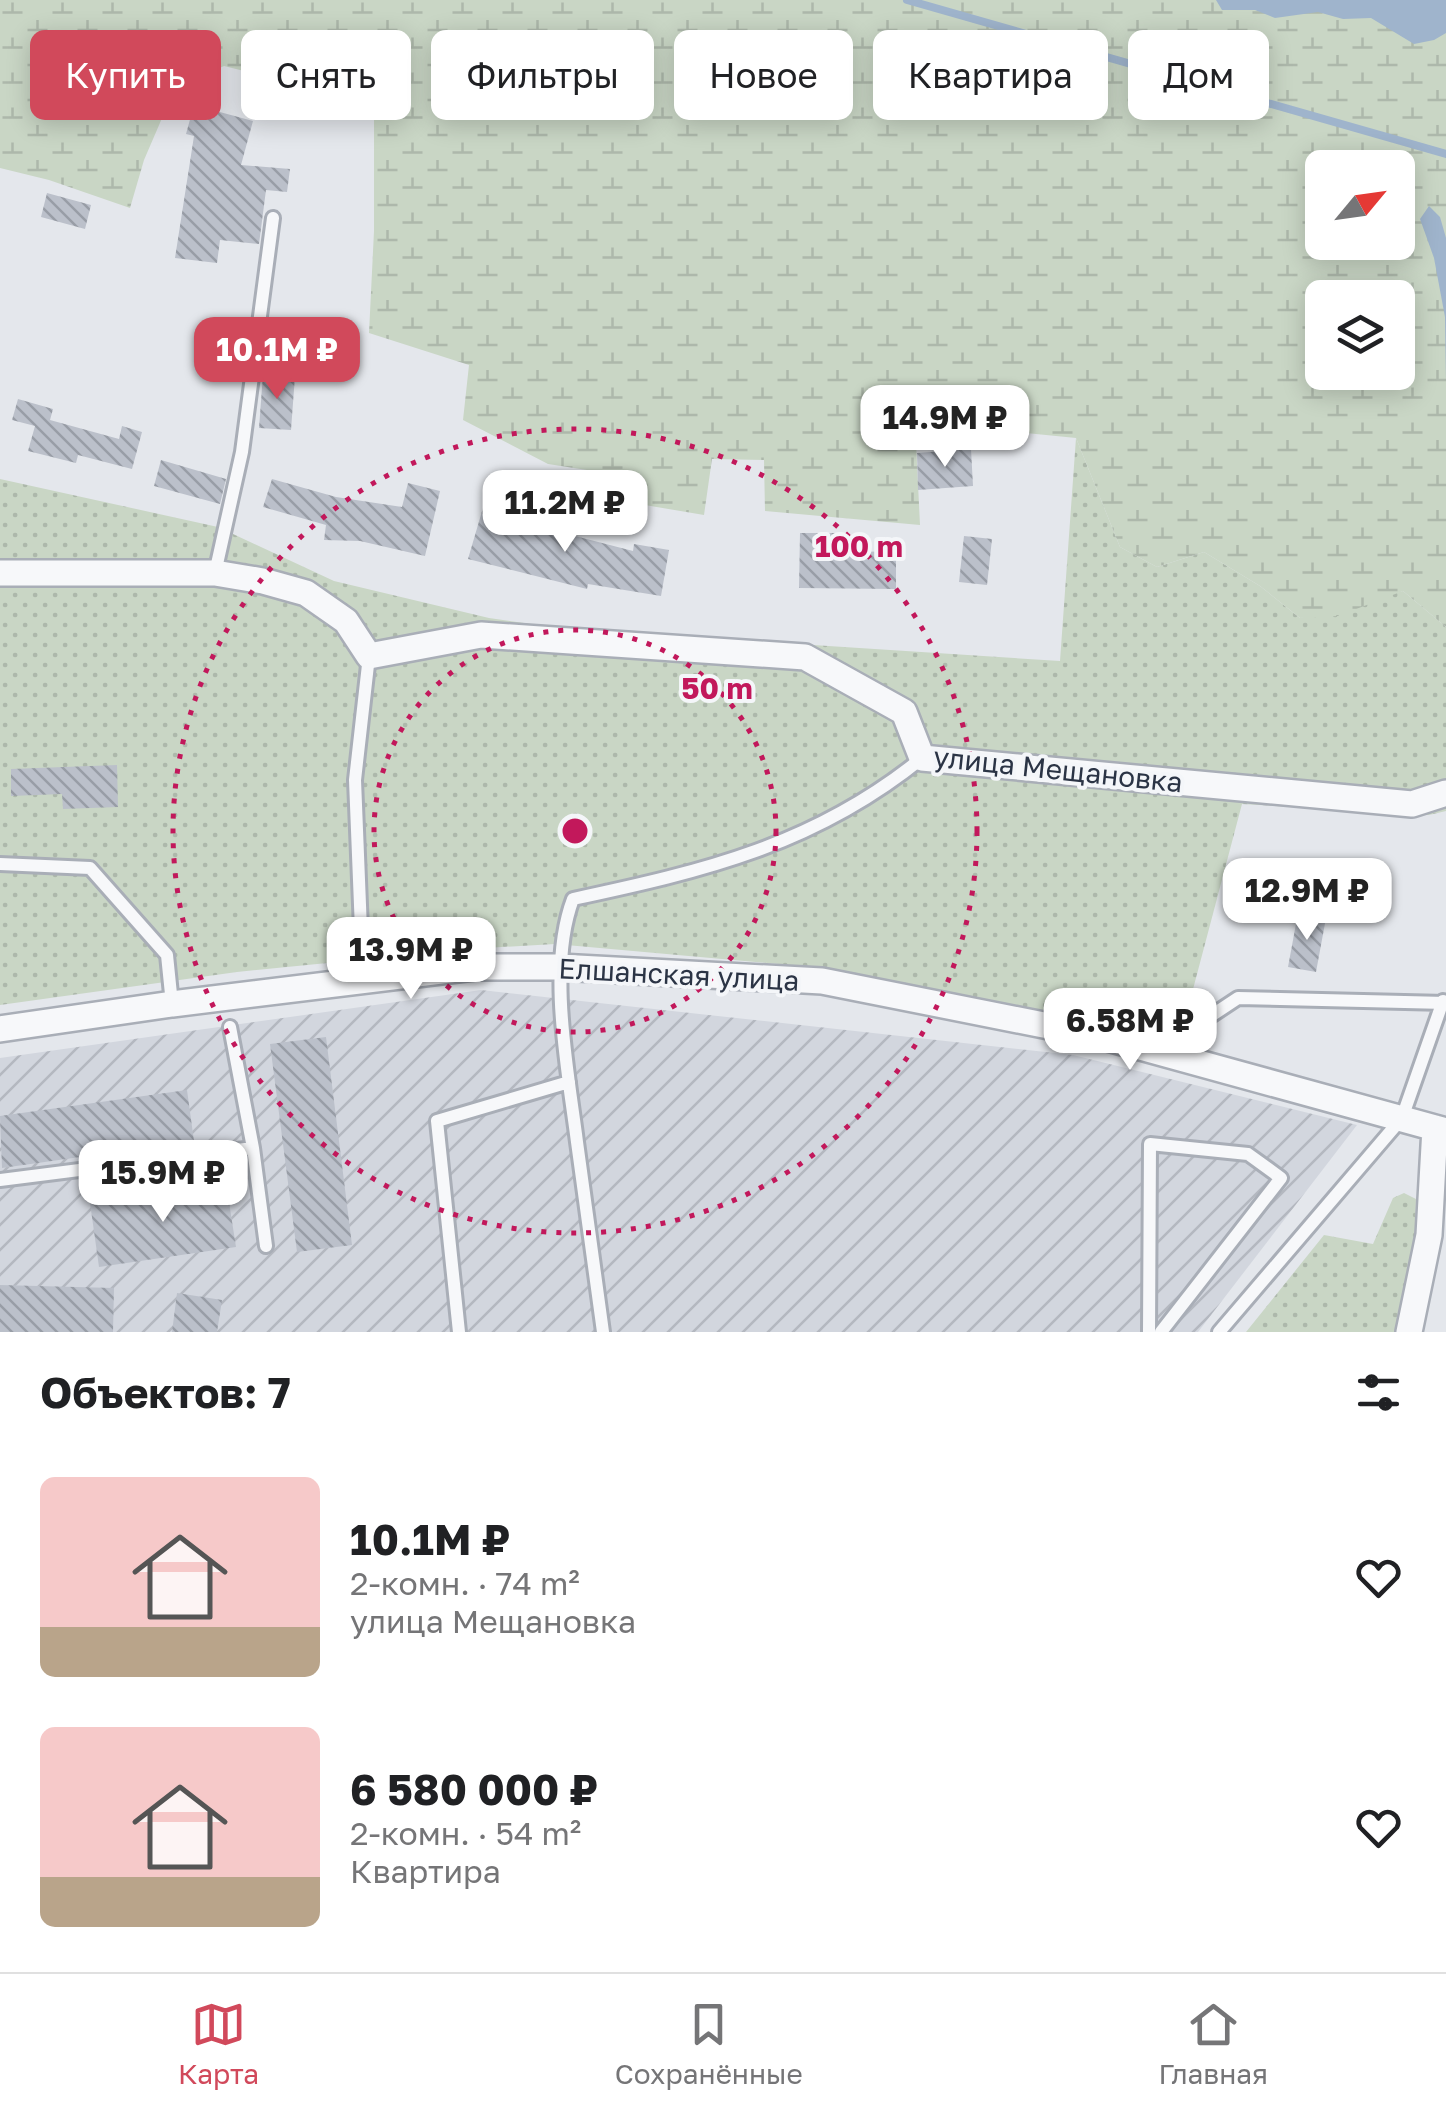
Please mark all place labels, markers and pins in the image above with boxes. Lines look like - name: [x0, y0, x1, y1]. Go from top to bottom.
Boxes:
- pin: 10.1M ₽: [185, 317, 369, 402]
- pin: 14.9M ₽: [853, 385, 1037, 470]
- pin: 11.2M ₽: [473, 470, 657, 555]
- centre of rings: [557, 813, 593, 849]
- pin: 12.9M ₽: [1215, 858, 1399, 943]
- pin: 13.9M ₽: [319, 917, 503, 1002]
- pin: 6.58M ₽: [1038, 988, 1222, 1073]
- pin: 15.9M ₽: [71, 1140, 255, 1225]

